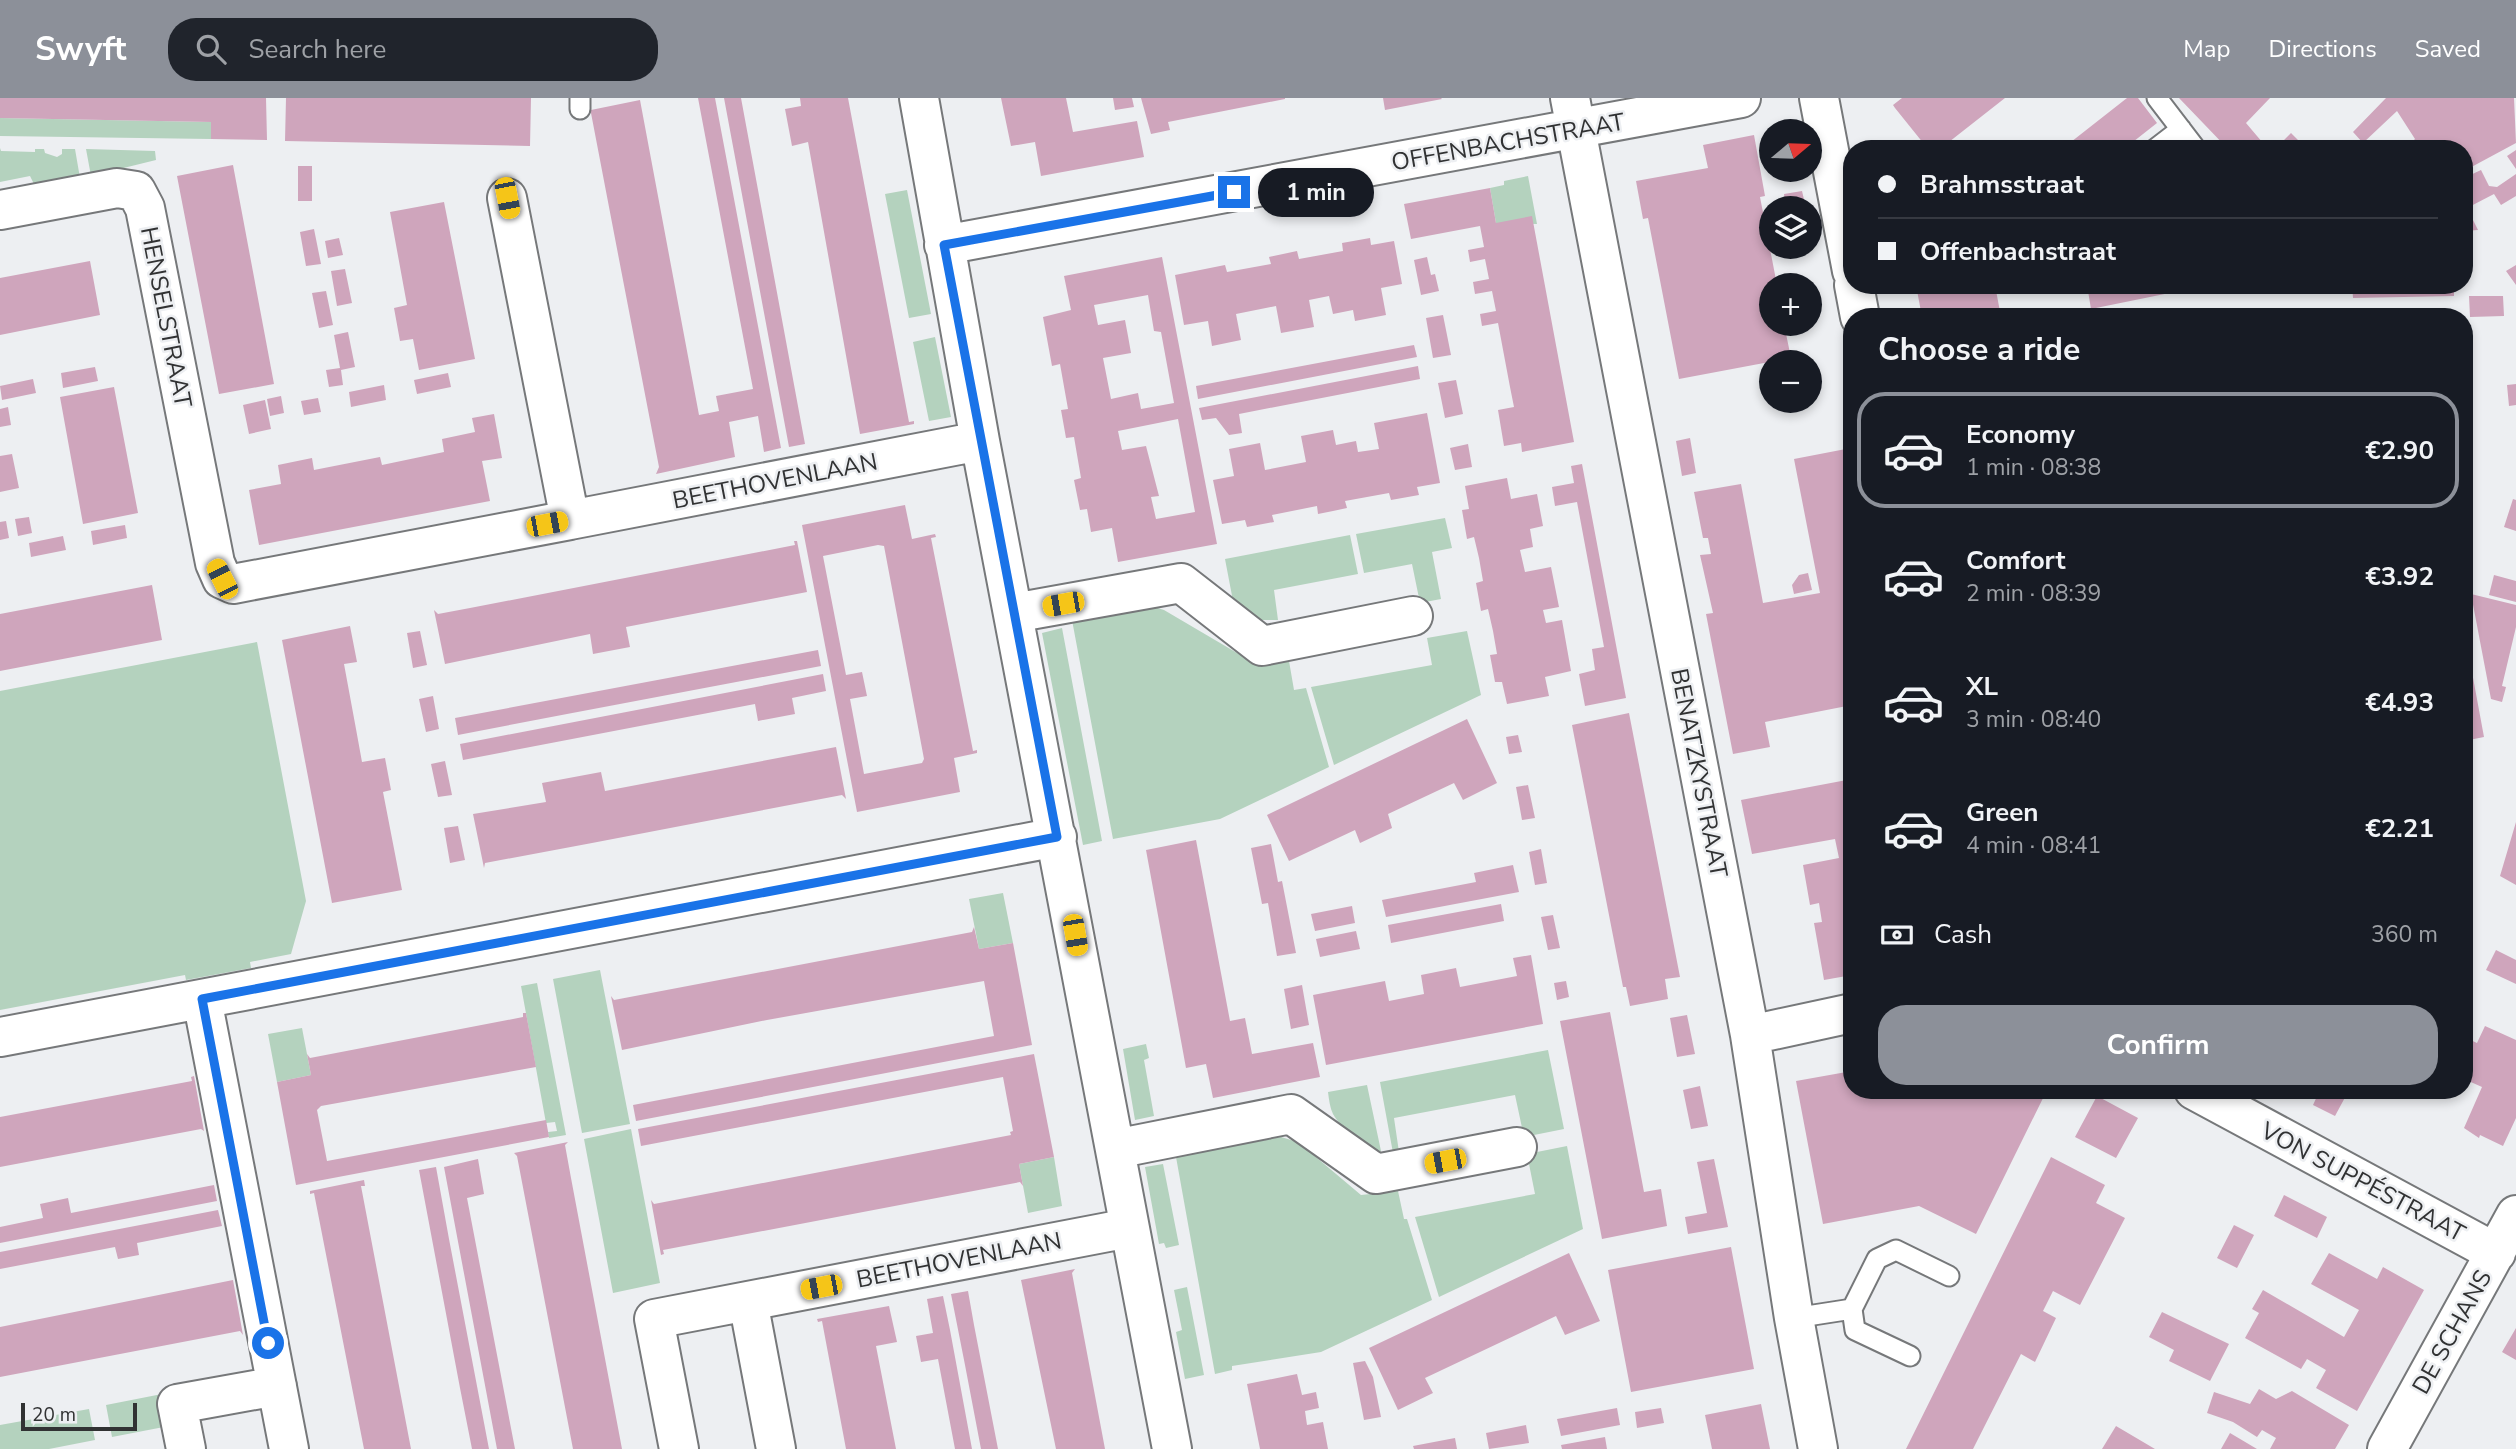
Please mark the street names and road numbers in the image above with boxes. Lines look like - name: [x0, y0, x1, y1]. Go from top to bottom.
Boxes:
- street label: OFFENBACHSTRAAT: [1389, 106, 1628, 178]
- street label: HENSELSTRAAT: [133, 224, 199, 411]
- street label: BEETHOVENLAAN: [670, 445, 880, 517]
- street label: BENATZKYSTRAAT: [1663, 666, 1735, 881]
- street label: VON SUPPÉSTRAAT: [2254, 1114, 2471, 1250]
- street label: BEETHOVENLAAN: [854, 1224, 1064, 1296]
- street label: DE SCHANS: [2405, 1264, 2499, 1400]

